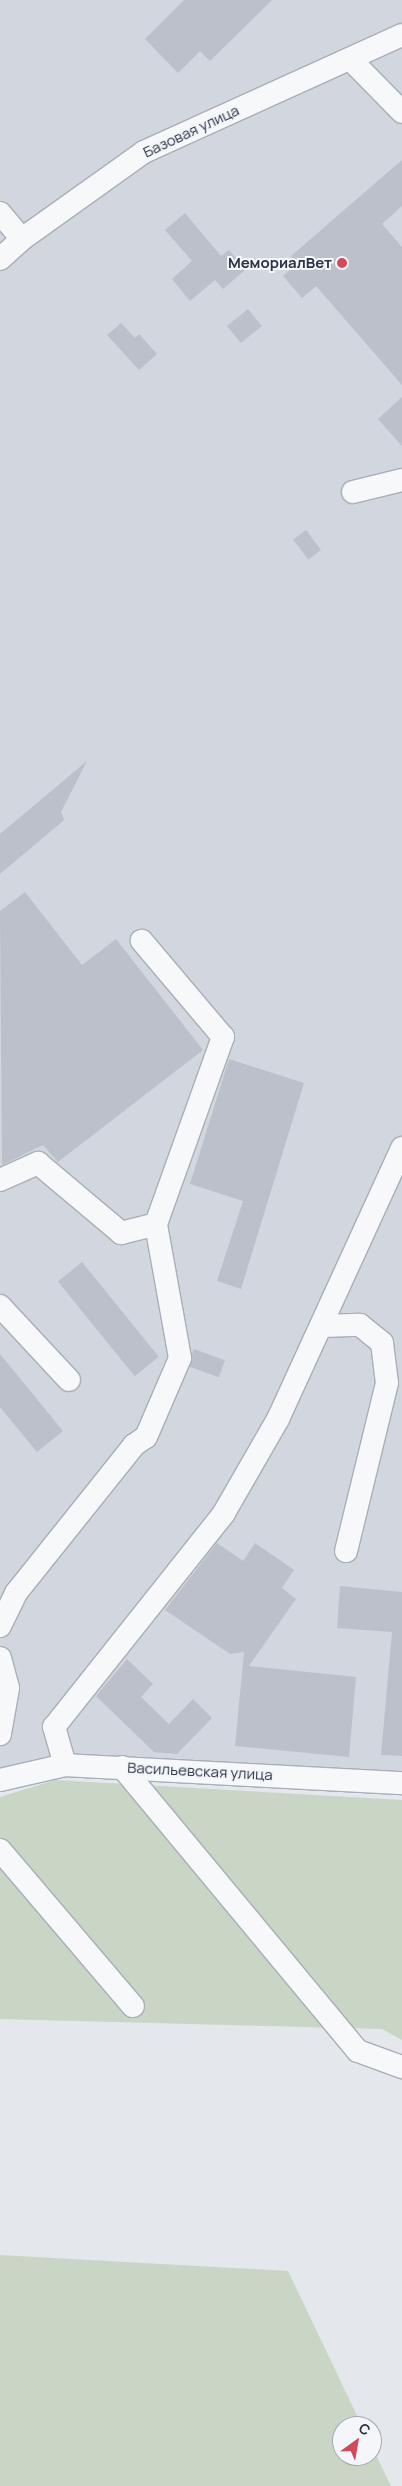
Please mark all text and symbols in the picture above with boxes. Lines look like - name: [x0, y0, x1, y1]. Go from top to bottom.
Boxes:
- street label: Базовая улица: [140, 101, 242, 161]
- place label: МемориалВет: [228, 254, 332, 272]
- marker: МемориалВет: [336, 257, 348, 269]
- street label: Васильевская улица: [127, 1758, 273, 1784]
- north arrow: [332, 2416, 382, 2466]
- text: С: [355, 2418, 374, 2440]

